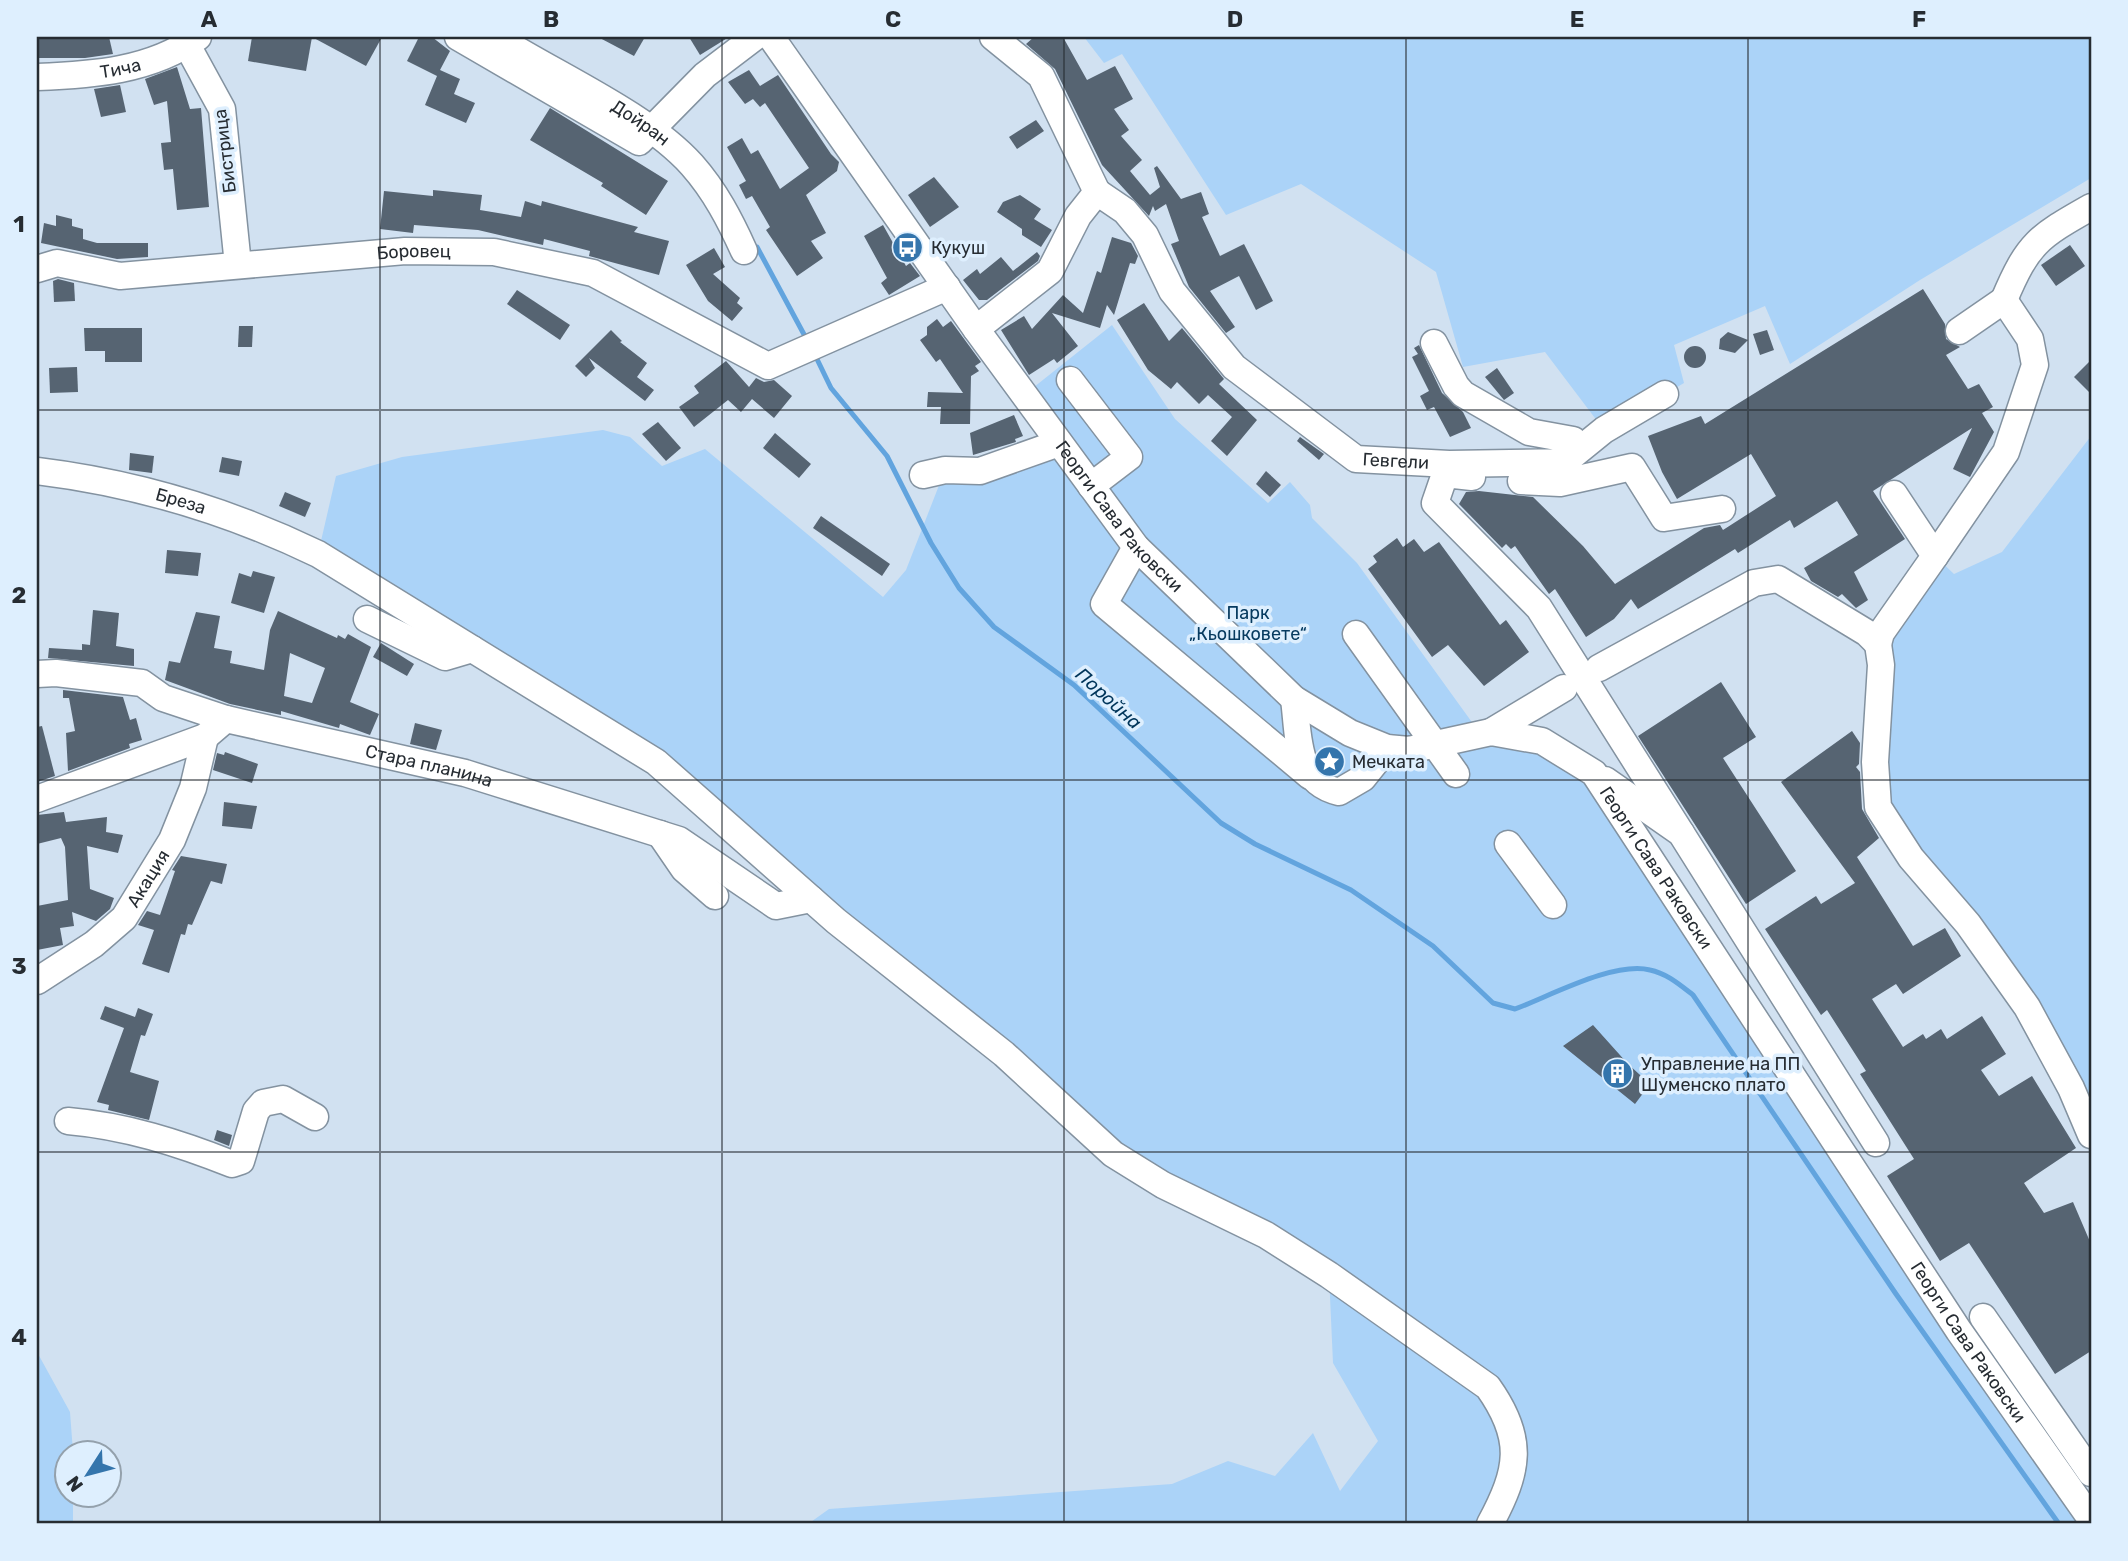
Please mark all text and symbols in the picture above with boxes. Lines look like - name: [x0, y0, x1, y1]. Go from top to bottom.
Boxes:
- text: A: [201, 5, 218, 33]
- text: B: [543, 5, 559, 33]
- text: C: [885, 5, 901, 33]
- text: D: [1227, 5, 1243, 33]
- text: E: [1570, 5, 1584, 33]
- text: F: [1912, 5, 1926, 33]
- street label: Тича: [99, 54, 143, 83]
- street label: Дойран: [607, 95, 674, 150]
- street label: Бистрица: [209, 108, 241, 194]
- text: 1: [13, 210, 25, 238]
- bus stop icon: Кукуш: [891, 231, 925, 265]
- place label: Кукуш: [931, 237, 985, 259]
- street label: Боровец: [376, 240, 451, 264]
- street label: Георги Сава Раковски: [1051, 436, 1187, 597]
- street label: Гевгели: [1362, 448, 1430, 474]
- street label: Бреза: [153, 483, 209, 519]
- text: 2: [12, 581, 26, 609]
- park label: Парк „Кьошковете“: [1189, 602, 1307, 645]
- water label: Поройна: [1071, 663, 1146, 734]
- street label: Стара планина: [363, 740, 495, 792]
- place icon: Мечката: [1312, 745, 1346, 779]
- place label: Мечката: [1352, 751, 1425, 773]
- street label: Георги Сава Раковски: [1595, 782, 1717, 953]
- street label: Акация: [122, 846, 174, 911]
- text: 3: [11, 952, 27, 980]
- place label: Управление на ПП Шуменско плато: [1641, 1053, 1800, 1096]
- building icon: Управление на ПП Шуменско плато: [1601, 1057, 1635, 1091]
- street label: Георги Сава Раковски: [1906, 1258, 2031, 1427]
- text: 4: [11, 1323, 27, 1351]
- north arrow: [52, 1438, 122, 1508]
- text: N: [61, 1471, 88, 1496]

